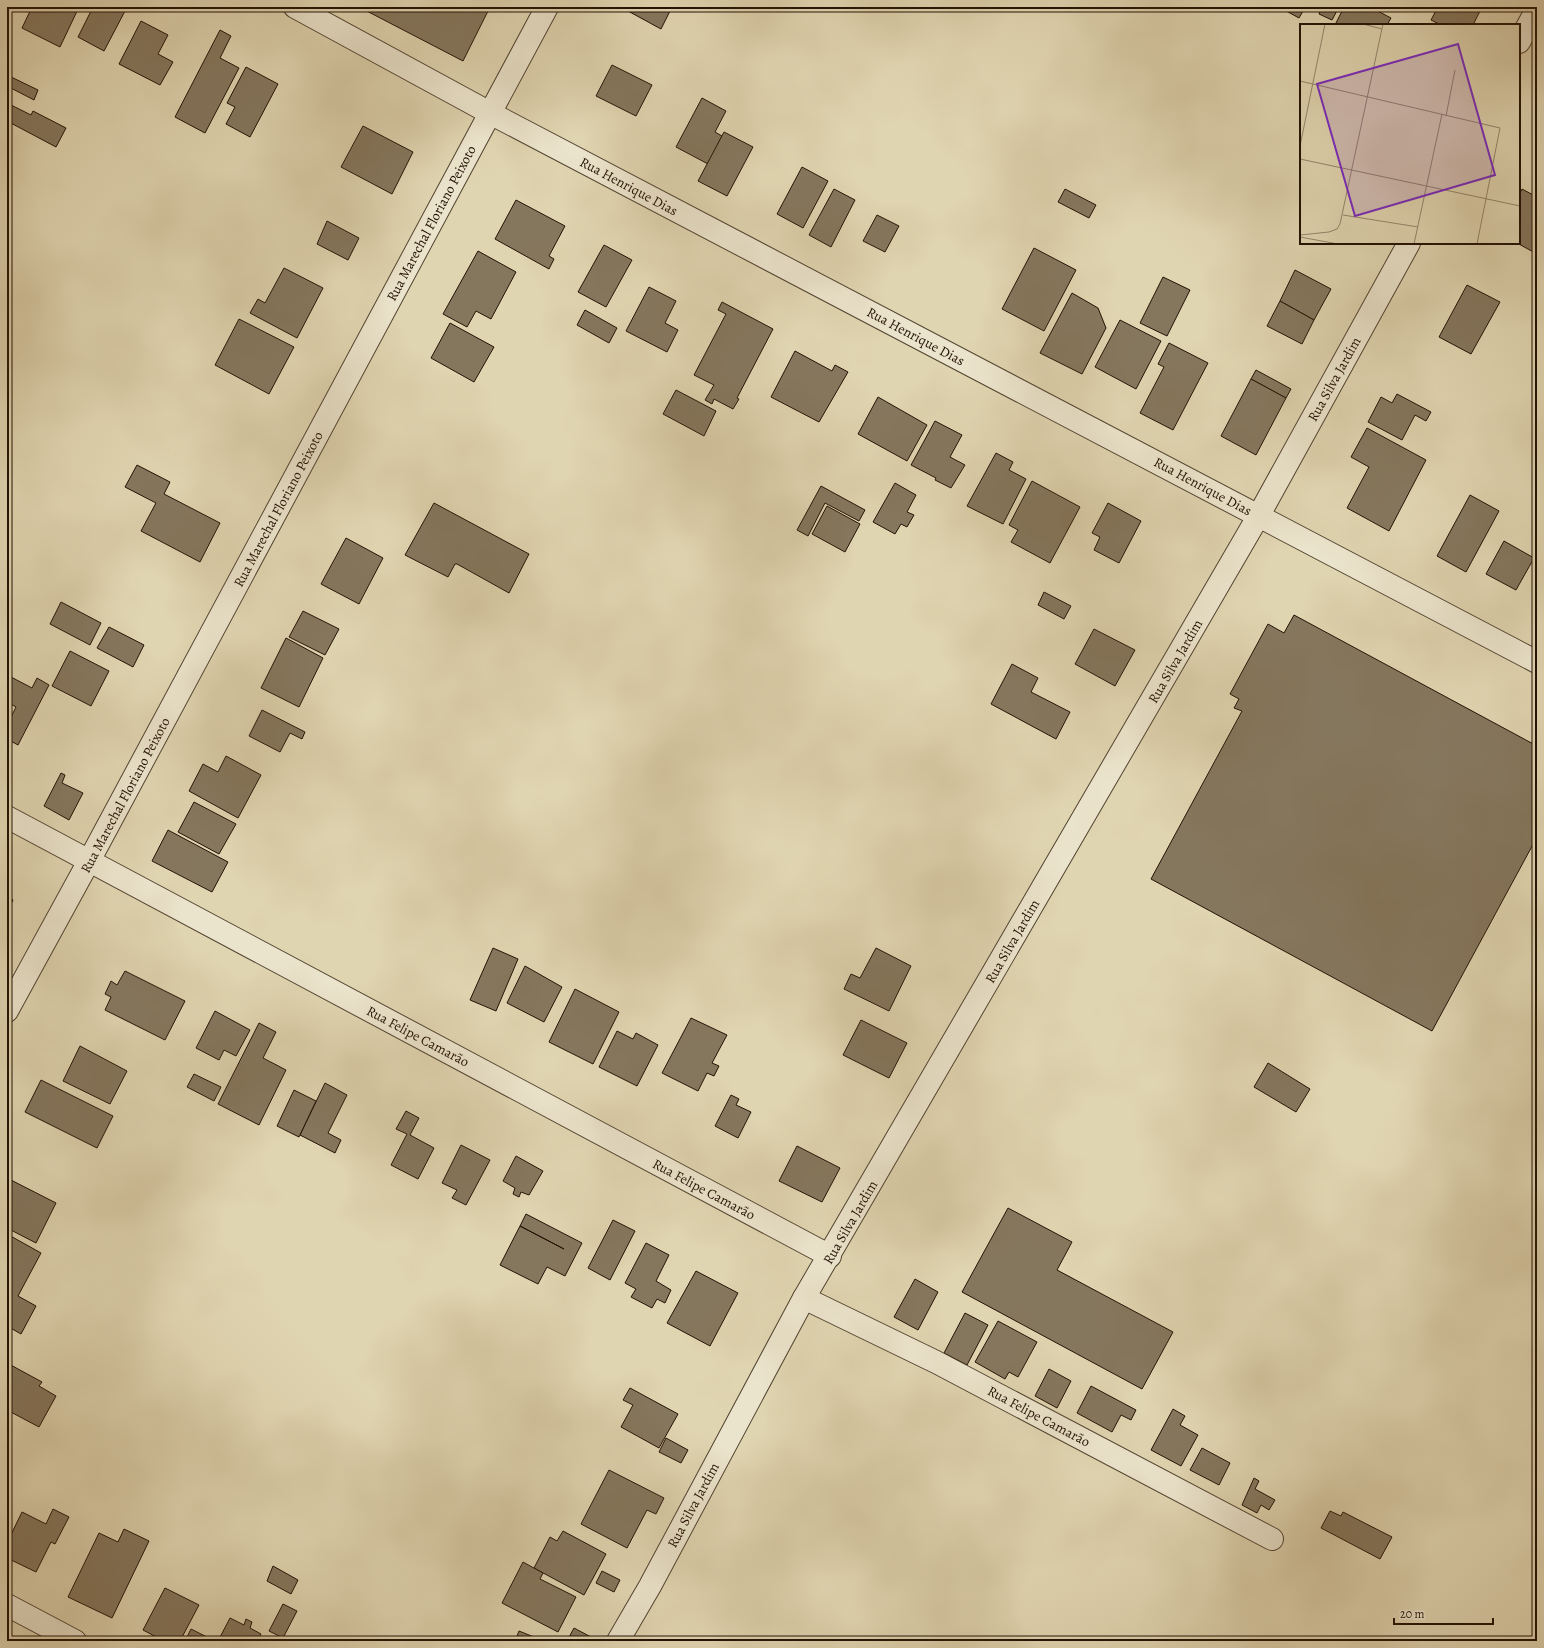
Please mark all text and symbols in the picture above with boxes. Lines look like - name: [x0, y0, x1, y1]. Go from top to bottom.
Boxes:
- inset map: [1300, 24, 1520, 244]
- street label: Rua Marechal Floriano Peixoto: [382, 142, 481, 304]
- street label: Rua Henrique Dias: [576, 153, 681, 220]
- street label: Rua Henrique Dias: [863, 303, 968, 370]
- street label: Rua Silva Jardim: [1303, 333, 1366, 425]
- street label: Rua Marechal Floriano Peixoto: [229, 428, 328, 590]
- street label: Rua Henrique Dias: [1150, 453, 1255, 520]
- street label: Rua Silva Jardim: [1144, 616, 1207, 707]
- street label: Rua Marechal Floriano Peixoto: [76, 714, 175, 876]
- street label: Rua Silva Jardim: [981, 896, 1044, 987]
- street label: Rua Felipe Camarão: [363, 1001, 472, 1072]
- street label: Rua Felipe Camarão: [649, 1154, 758, 1225]
- street label: Rua Silva Jardim: [819, 1177, 882, 1268]
- street label: Rua Felipe Camarão: [984, 1381, 1093, 1452]
- street label: Rua Silva Jardim: [663, 1459, 724, 1551]
- scale bar: [1394, 1600, 1493, 1626]
- text: 20 m: [1400, 1606, 1424, 1622]

